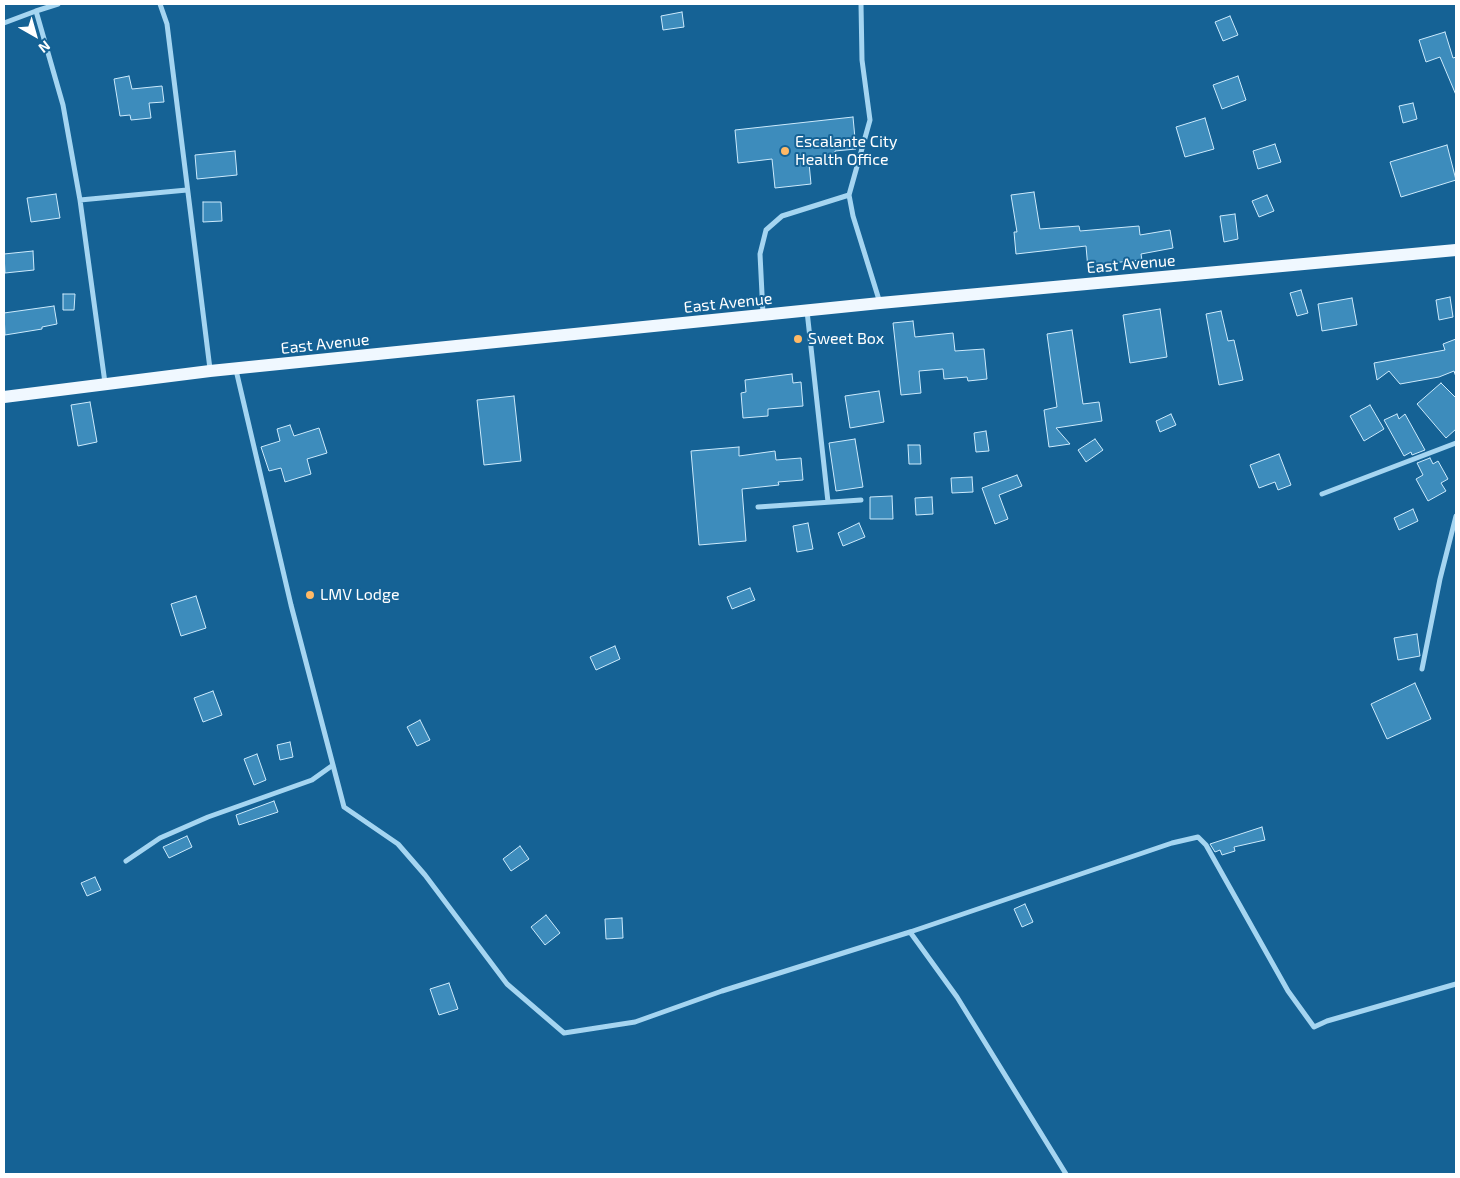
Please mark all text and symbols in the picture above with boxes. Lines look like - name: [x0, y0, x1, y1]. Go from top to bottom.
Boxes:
- north arrow: [10, 10, 60, 60]
- text: N: [35, 37, 54, 57]
- place label: Escalante City Health Office: [795, 132, 897, 170]
- marker: Escalante City Health Office: [779, 145, 791, 157]
- street label: East Avenue: [1086, 251, 1176, 277]
- street label: East Avenue: [683, 289, 773, 317]
- place label: Sweet Box: [808, 329, 884, 349]
- street label: East Avenue: [280, 330, 370, 358]
- marker: Sweet Box: [792, 333, 804, 345]
- place label: LMV Lodge: [320, 585, 399, 605]
- marker: LMV Lodge: [304, 589, 316, 601]

